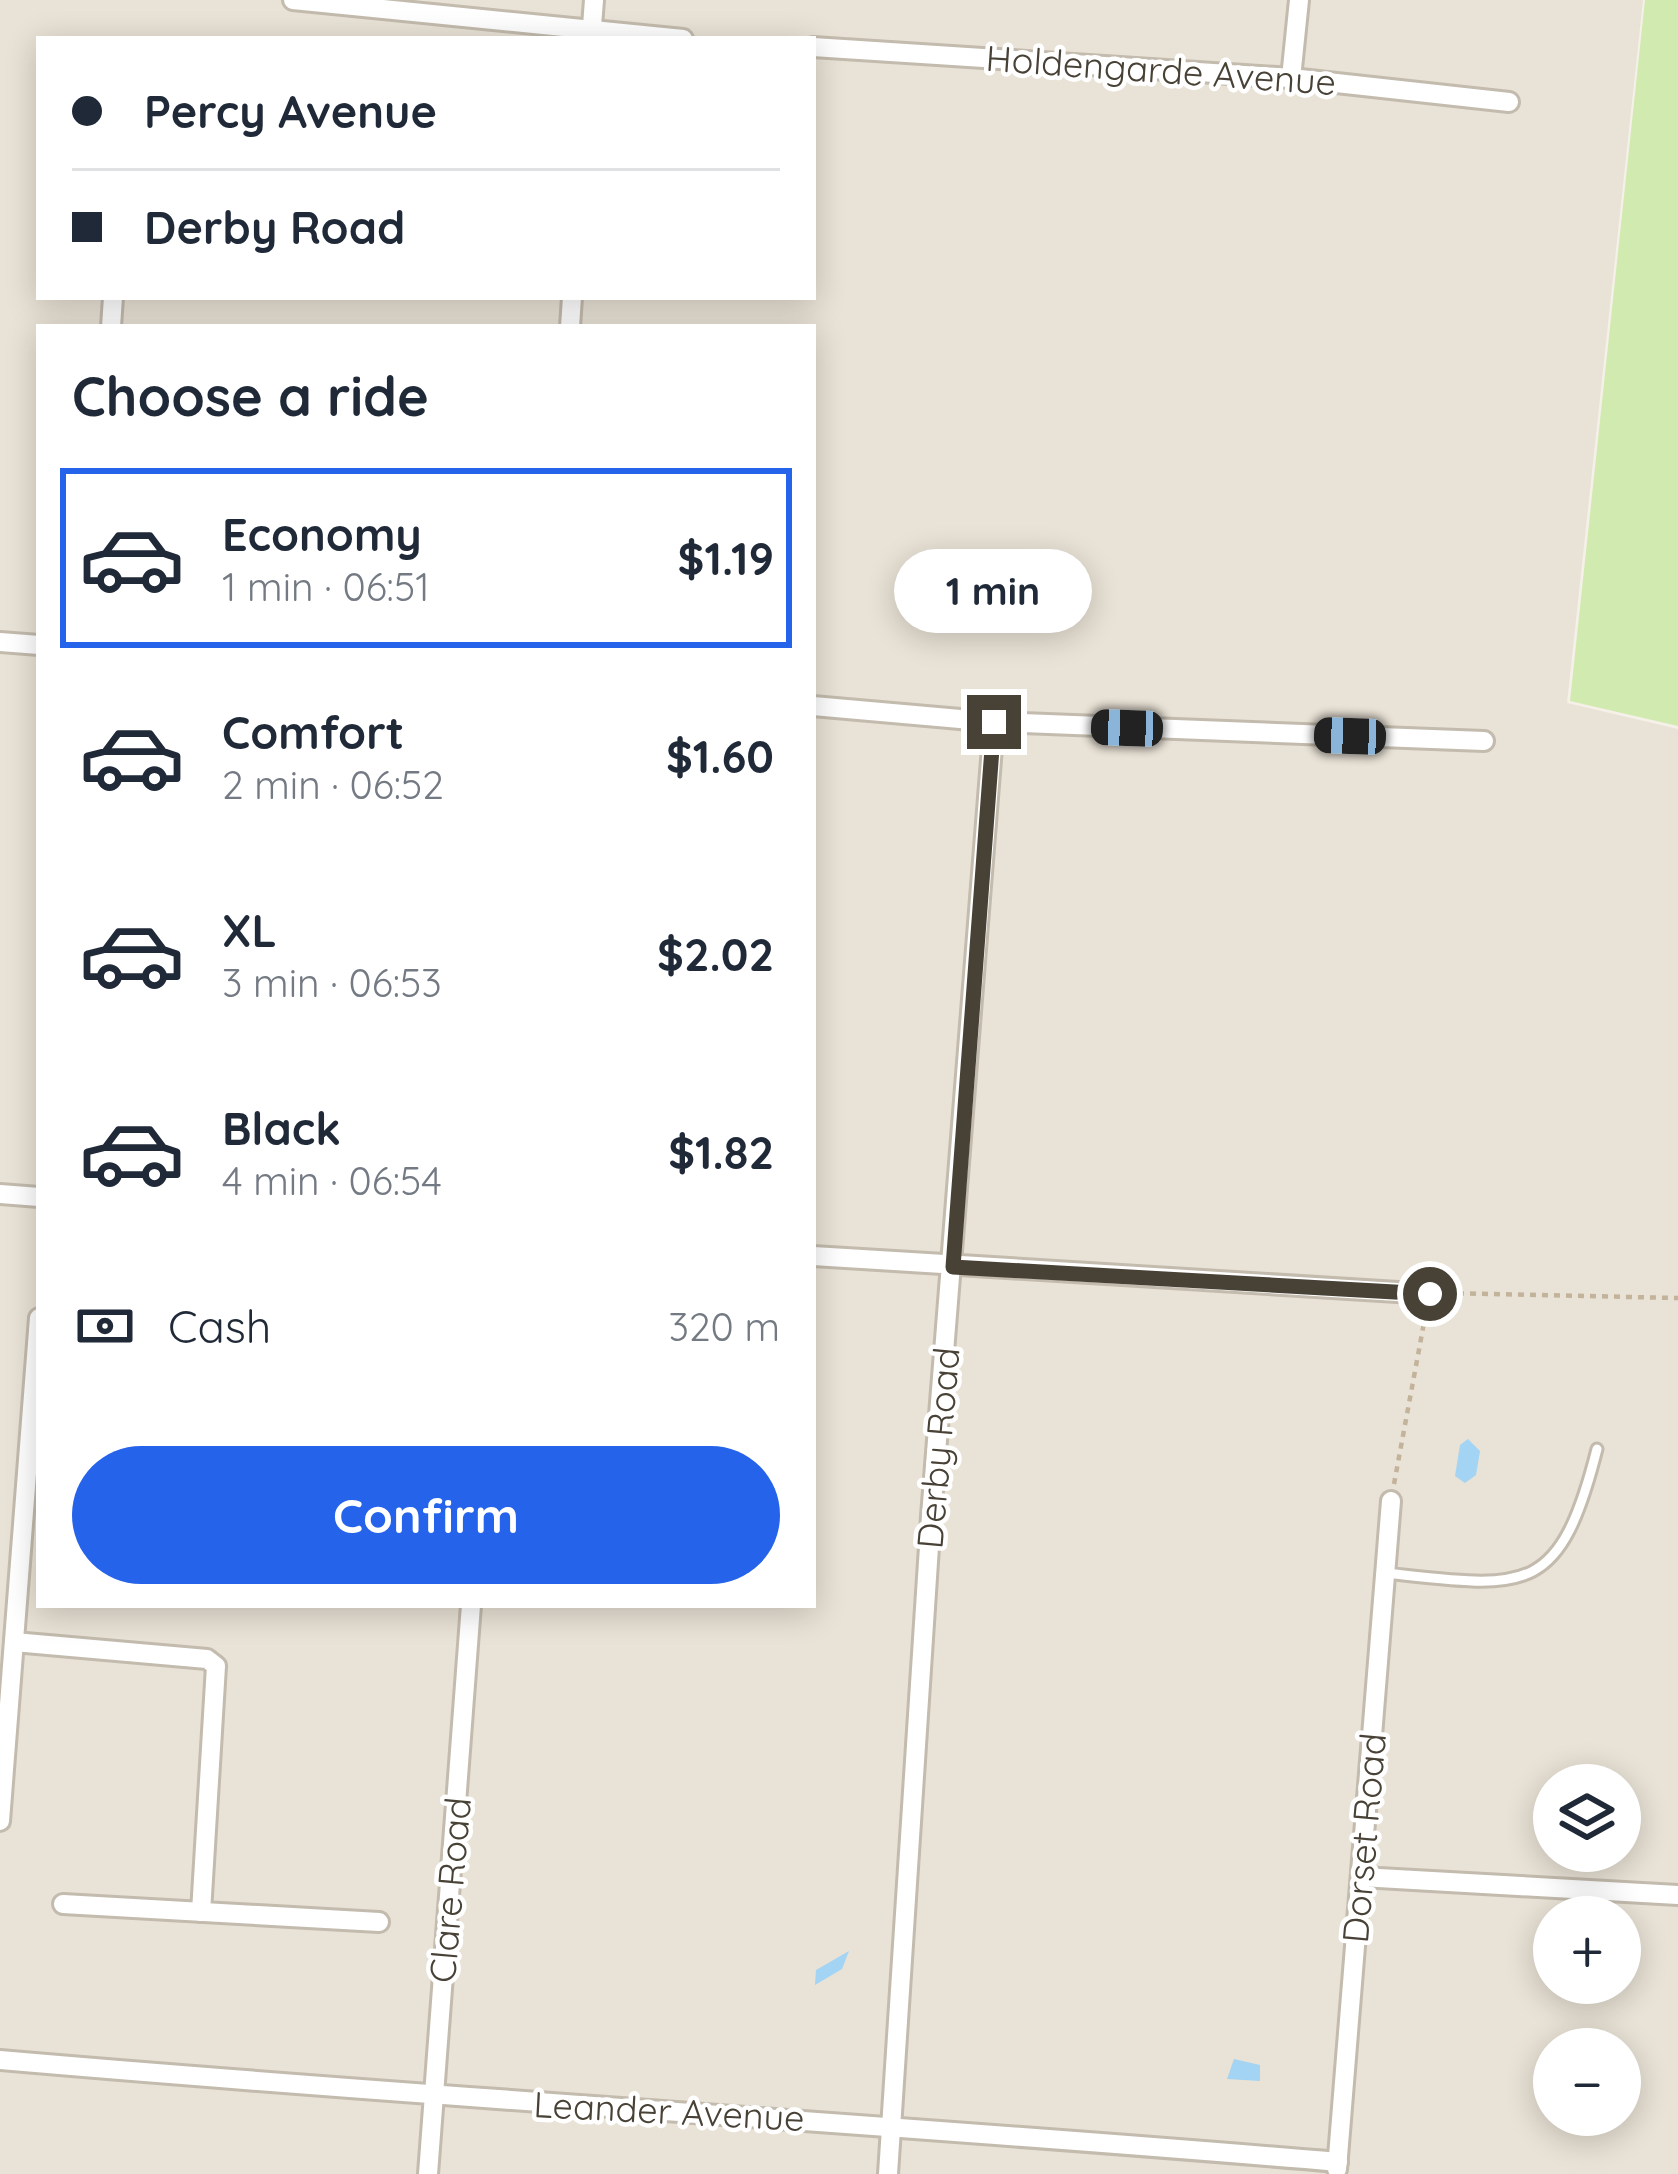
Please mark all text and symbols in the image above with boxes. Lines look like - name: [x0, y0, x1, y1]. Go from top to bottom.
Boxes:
- street label: Holdengarde Avenue: [984, 35, 1338, 104]
- text: Percy Avenue: [144, 83, 437, 139]
- text: Derby Road: [144, 199, 405, 255]
- text: Choose a ride: [72, 362, 429, 430]
- icon: car: [78, 504, 186, 612]
- text: Economy: [222, 506, 422, 562]
- text: $1.19: [678, 530, 774, 586]
- callout: 1 min: [895, 548, 1093, 632]
- text: 1 min · 06:51: [222, 562, 430, 611]
- text: 1 min: [946, 566, 1040, 615]
- route end: [967, 695, 1021, 749]
- icon: car: [78, 702, 186, 810]
- text: Comfort: [222, 704, 404, 760]
- car: [1090, 709, 1164, 747]
- car: [1313, 717, 1387, 755]
- text: $1.60: [666, 728, 774, 784]
- text: 2 min · 06:52: [222, 760, 444, 809]
- icon: car: [78, 900, 186, 1008]
- text: XL: [222, 902, 277, 958]
- text: $2.02: [657, 926, 774, 982]
- text: 3 min · 06:53: [222, 958, 442, 1007]
- icon: car: [78, 1098, 186, 1206]
- text: Black: [222, 1100, 341, 1156]
- text: $1.82: [668, 1124, 774, 1180]
- text: 4 min · 06:54: [222, 1156, 442, 1205]
- route start: [1403, 1267, 1457, 1321]
- icon: cash: [72, 1293, 138, 1359]
- text: Cash: [168, 1298, 271, 1354]
- text: 320 m: [669, 1302, 780, 1351]
- street label: Derby Road: [906, 1345, 969, 1550]
- button: Confirm: [72, 1446, 780, 1584]
- street label: Dorset Road: [1332, 1731, 1395, 1945]
- map controls: [1533, 1764, 1641, 2136]
- button: layers: [1533, 1764, 1641, 1872]
- street label: Clare Road: [419, 1795, 480, 1985]
- button: +: [1533, 1896, 1641, 2004]
- button: −: [1533, 2028, 1641, 2136]
- street label: Leander Avenue: [532, 2081, 806, 2140]

